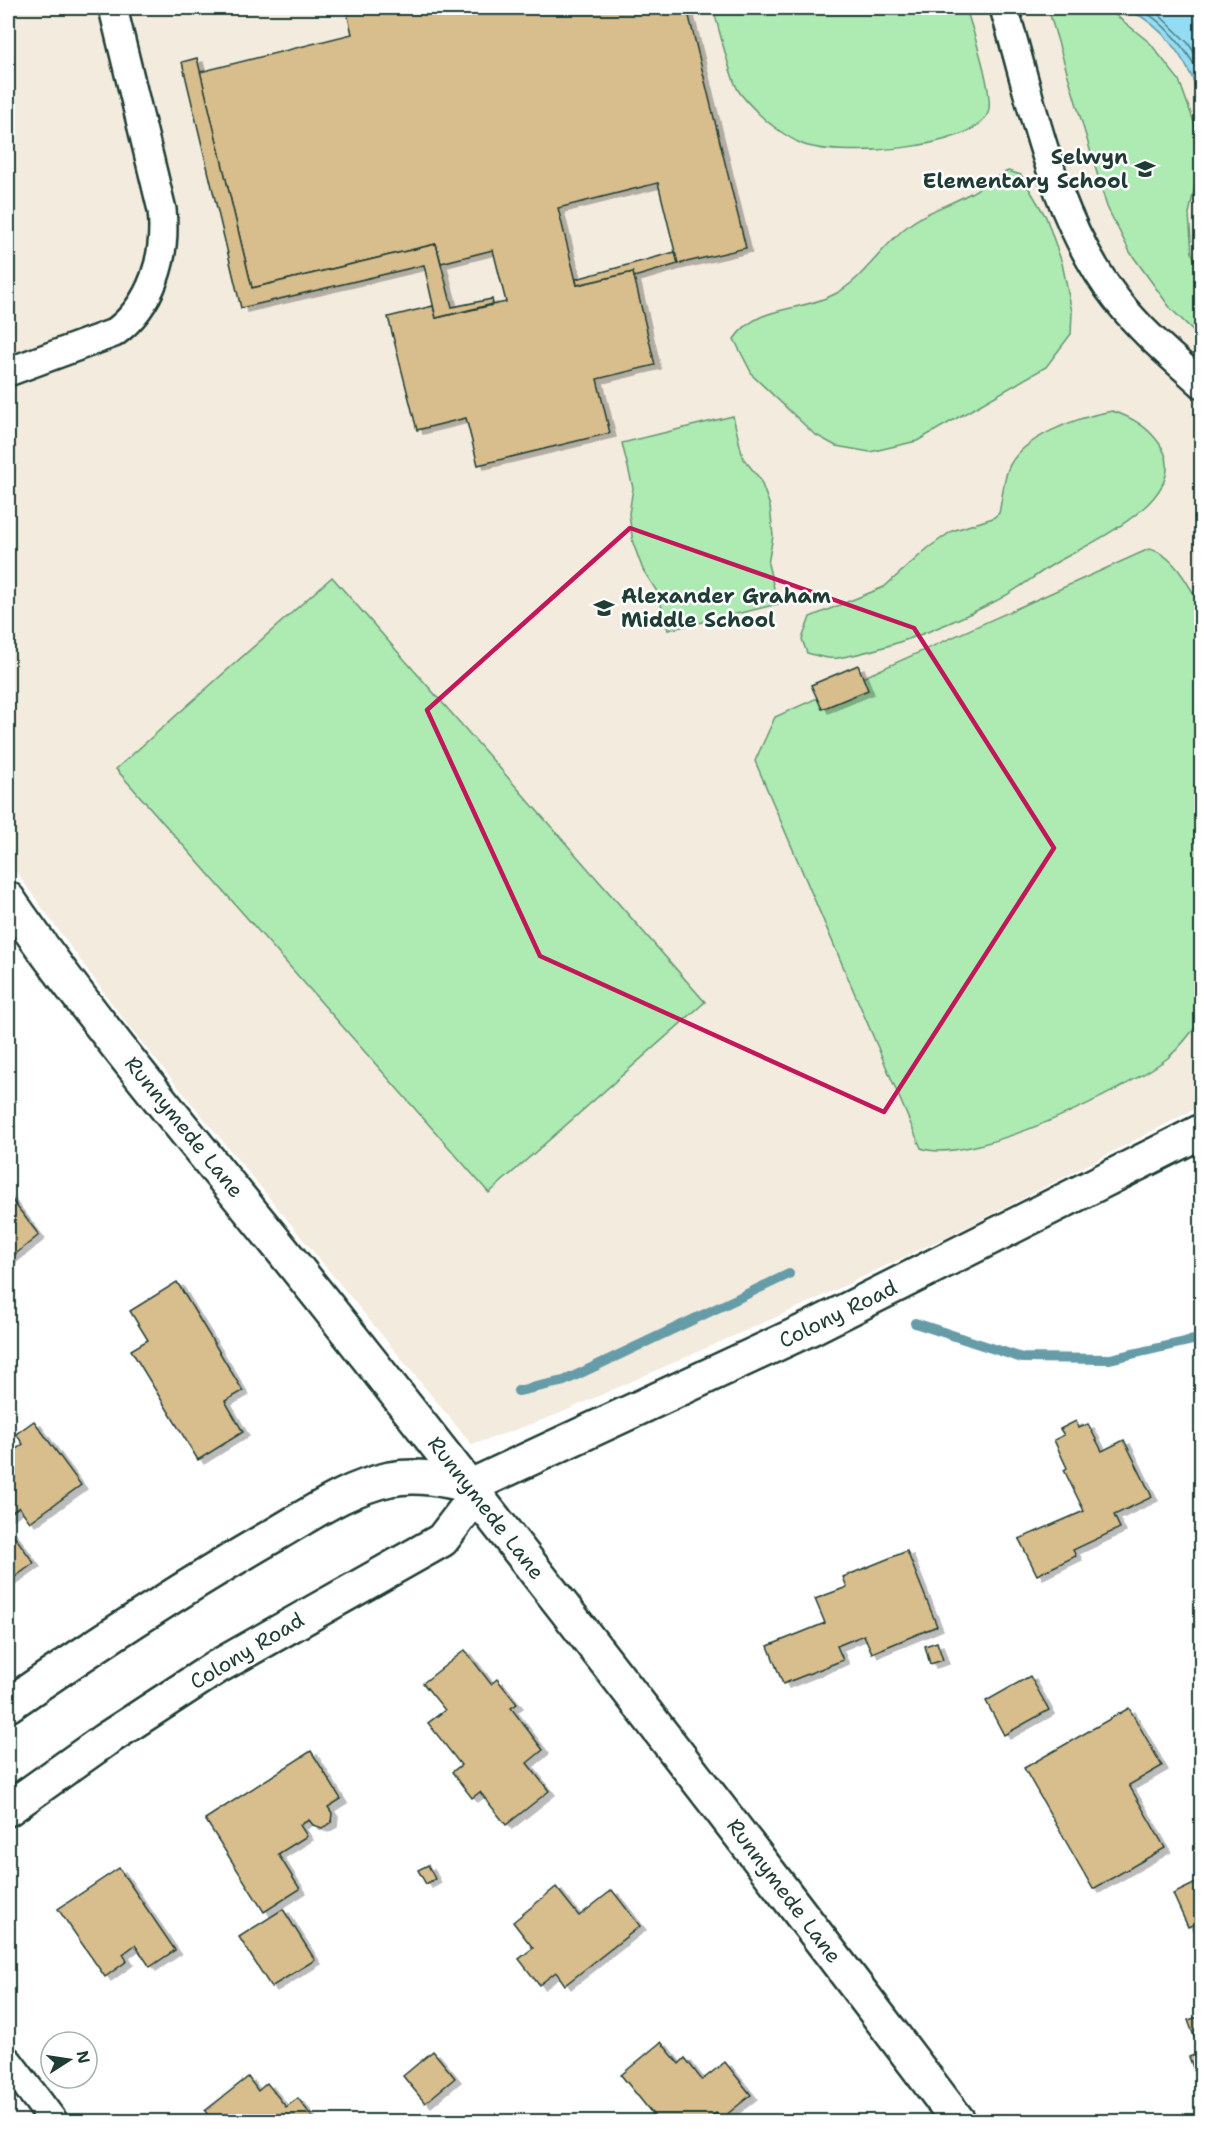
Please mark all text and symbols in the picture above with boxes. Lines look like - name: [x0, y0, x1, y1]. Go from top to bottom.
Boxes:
- place label: Selwyn Elementary School: [923, 143, 1128, 195]
- school or university icon: Selwyn Elementary School: [1133, 157, 1157, 181]
- place label: Alexander Graham Middle School: [621, 582, 831, 634]
- school or university icon: Alexander Graham Middle School: [592, 596, 616, 620]
- street label: Runnymede Lane: [118, 1050, 250, 1204]
- street label: Colony Road: [774, 1273, 902, 1355]
- street label: Runnymede Lane: [421, 1431, 551, 1585]
- street label: Colony Road: [185, 1606, 309, 1696]
- street label: Runnymede Lane: [720, 1813, 848, 1969]
- north arrow: [39, 2030, 99, 2090]
- text: N: [72, 2049, 95, 2065]

